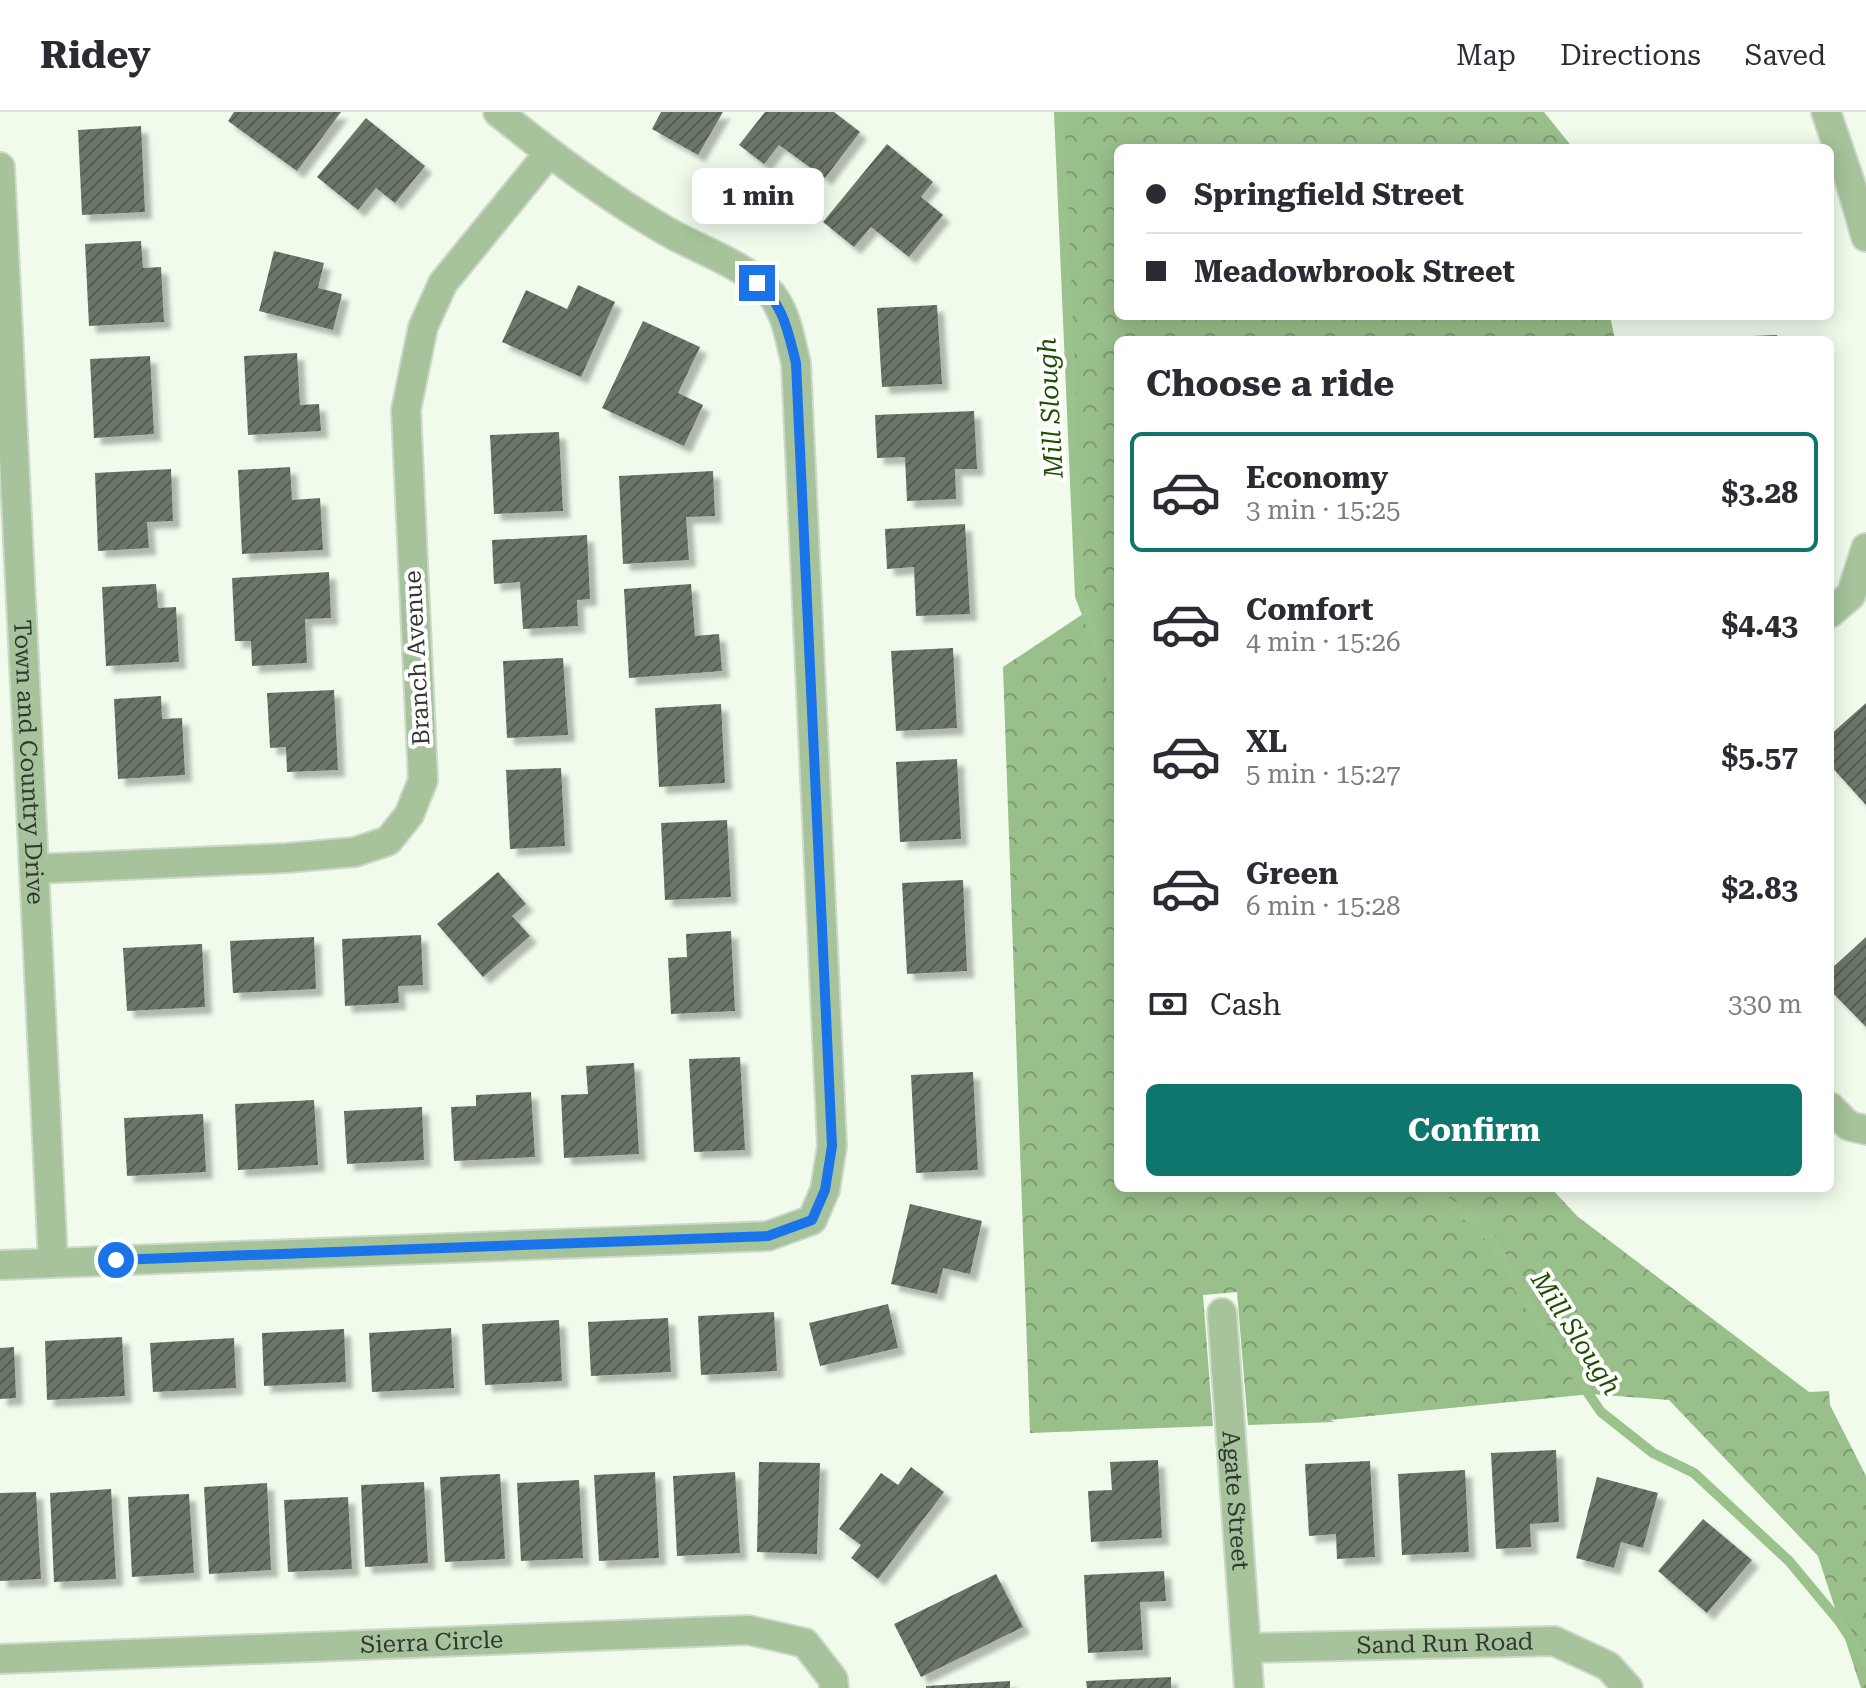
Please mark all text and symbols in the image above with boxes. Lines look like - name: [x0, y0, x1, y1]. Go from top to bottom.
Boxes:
- text: Ridey: [40, 33, 151, 77]
- text: Map: [1456, 39, 1516, 72]
- text: Directions: [1560, 39, 1701, 72]
- text: Saved: [1745, 39, 1826, 72]
- callout: 1 min: [691, 167, 823, 223]
- text: Springfield Street: [1194, 177, 1464, 212]
- text: 1 min: [722, 181, 794, 211]
- text: Meadowbrook Street: [1194, 254, 1515, 289]
- route end: [739, 265, 775, 301]
- water label: Mill Slough: [1031, 337, 1069, 480]
- text: Choose a ride: [1146, 363, 1394, 405]
- icon: car: [1150, 456, 1222, 528]
- text: Economy: [1246, 460, 1388, 495]
- text: $3.28: [1721, 475, 1798, 510]
- text: 3 min · 15:25: [1246, 495, 1401, 525]
- street label: Branch Avenue: [398, 570, 436, 746]
- icon: car: [1150, 588, 1222, 660]
- text: Comfort: [1246, 592, 1373, 627]
- text: $4.43: [1721, 607, 1798, 642]
- street label: Town and Country Drive: [8, 619, 50, 905]
- text: 4 min · 15:26: [1246, 627, 1401, 657]
- icon: car: [1150, 720, 1222, 792]
- text: XL: [1246, 724, 1287, 759]
- text: $5.57: [1721, 739, 1798, 774]
- text: 5 min · 15:27: [1246, 759, 1401, 789]
- icon: car: [1150, 852, 1222, 924]
- text: Green: [1246, 856, 1338, 891]
- text: $2.83: [1721, 871, 1798, 906]
- text: 6 min · 15:28: [1246, 891, 1401, 921]
- icon: cash: [1146, 982, 1190, 1026]
- text: Cash: [1210, 987, 1281, 1022]
- text: 330 m: [1728, 989, 1802, 1019]
- button: Confirm: [1146, 1084, 1802, 1176]
- route start: [98, 1242, 134, 1278]
- water label: Mill Slough: [1525, 1265, 1627, 1400]
- street label: Agate Street: [1217, 1430, 1254, 1571]
- street label: Sierra Circle: [360, 1626, 504, 1659]
- street label: Sand Run Road: [1356, 1627, 1534, 1659]

